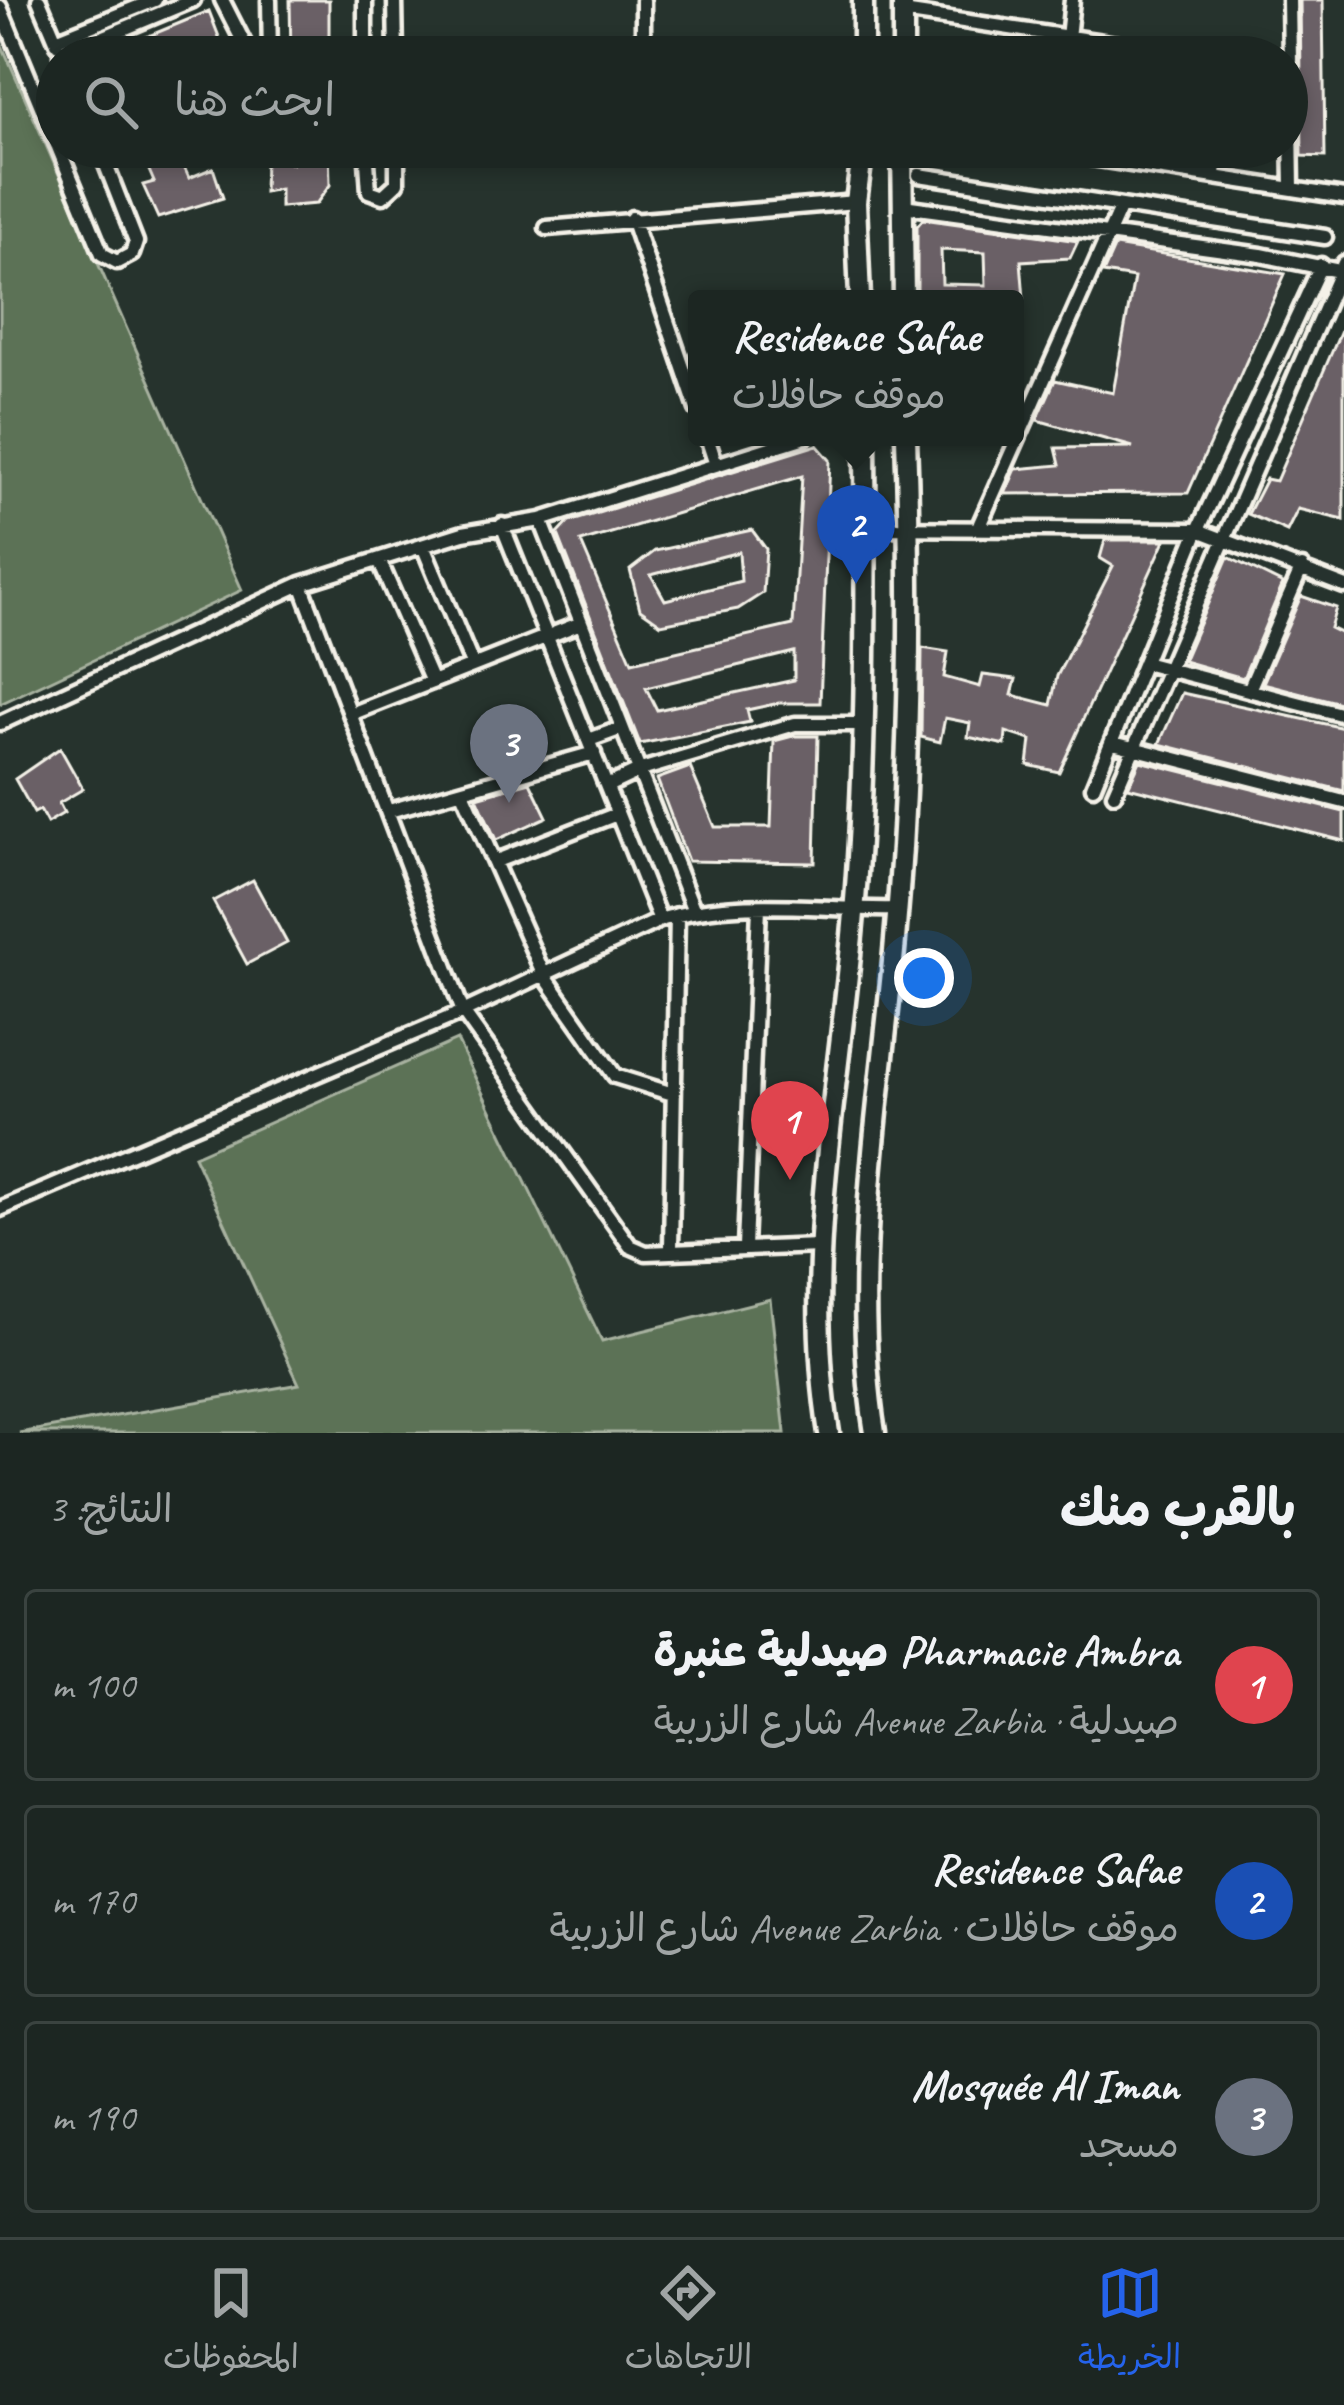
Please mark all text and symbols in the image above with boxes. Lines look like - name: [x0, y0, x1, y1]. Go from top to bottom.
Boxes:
- search box: [36, 36, 1308, 168]
- icon: search: [78, 69, 144, 135]
- text: ابحث هنا: [174, 72, 335, 129]
- popup: [688, 290, 1024, 446]
- text: Residence Safae: [732, 308, 980, 365]
- text: موقف حافلات: [732, 371, 946, 420]
- pin: 2: [817, 485, 895, 584]
- pin: 3: [470, 704, 548, 803]
- your location: [894, 948, 954, 1008]
- pin: 1: [751, 1081, 829, 1180]
- text: بالقرب منك: [1060, 1476, 1296, 1540]
- text: النتائج: 3: [48, 1485, 173, 1534]
- text: Pharmacie Ambra صيدلية عنبرة: [653, 1623, 1179, 1680]
- text: 100 m: [51, 1661, 135, 1710]
- text: 1: [1245, 1661, 1263, 1710]
- text: صيدلية · Avenue Zarbia شارع الزربية: [654, 1697, 1179, 1746]
- text: Residence Safae: [931, 1841, 1179, 1898]
- text: 170 m: [51, 1877, 135, 1926]
- text: 2: [1245, 1877, 1263, 1926]
- text: موقف حافلات · Avenue Zarbia شارع الزربية: [550, 1904, 1179, 1953]
- text: Mosquée Al Iman: [911, 2057, 1179, 2114]
- text: 190 m: [51, 2093, 135, 2142]
- text: 3: [1245, 2093, 1263, 2142]
- text: مسجد: [1079, 2120, 1179, 2169]
- tab: المحفوظات: [163, 2260, 299, 2386]
- tab: الاتجاهات: [625, 2260, 752, 2386]
- tab: الخريطة: [1078, 2260, 1181, 2386]

